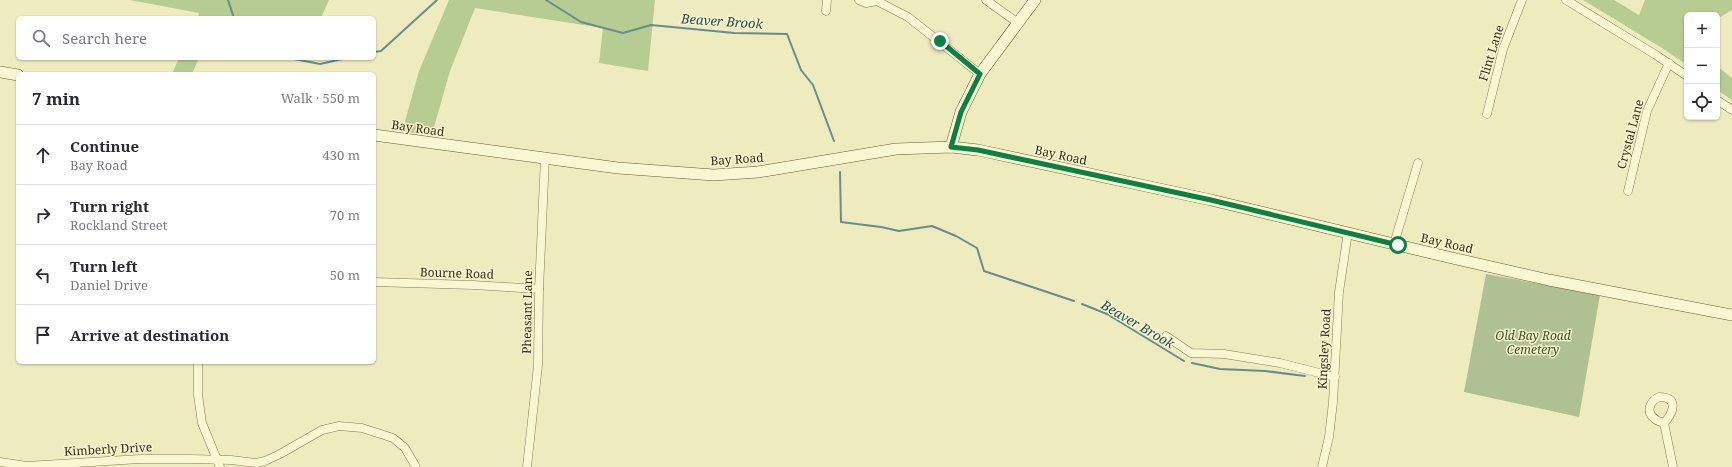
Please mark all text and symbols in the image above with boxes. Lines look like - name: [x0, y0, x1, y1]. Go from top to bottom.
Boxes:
- water label: Beaver Brook: [679, 9, 764, 33]
- map controls: [1684, 12, 1720, 120]
- button: +: [1684, 12, 1720, 48]
- search box: [16, 16, 376, 60]
- street label: Flint Lane: [1474, 23, 1508, 83]
- icon: search: [30, 27, 52, 49]
- text: Search here: [62, 28, 147, 48]
- route end: [931, 32, 949, 50]
- button: −: [1684, 48, 1720, 84]
- button: locate: [1684, 84, 1720, 120]
- text: 7 min: [32, 87, 80, 110]
- text: Walk · 550 m: [281, 89, 360, 107]
- street label: Crystal Lane: [1613, 97, 1647, 171]
- street label: Bay Road: [390, 116, 446, 140]
- text: Continue: [70, 136, 139, 156]
- street label: Bay Road: [1033, 141, 1089, 169]
- icon: ahead: [32, 144, 54, 166]
- text: 430 m: [323, 146, 360, 164]
- street label: Bay Road: [710, 149, 765, 169]
- text: Bay Road: [70, 156, 128, 174]
- text: Turn right: [70, 196, 149, 216]
- icon: right: [32, 204, 54, 226]
- text: 70 m: [330, 206, 360, 224]
- text: Rockland Street: [70, 216, 167, 234]
- street label: Bay Road: [1419, 229, 1475, 257]
- route start: [1389, 236, 1407, 254]
- text: Turn left: [70, 256, 138, 276]
- street label: Bourne Road: [420, 263, 495, 283]
- icon: left: [32, 264, 54, 286]
- text: 50 m: [330, 266, 360, 284]
- street label: Pheasant Lane: [518, 270, 536, 354]
- text: Daniel Drive: [70, 276, 148, 294]
- water label: Beaver Brook: [1097, 295, 1179, 353]
- street label: Kingsley Road: [1313, 308, 1335, 390]
- icon: arrive: [32, 324, 54, 346]
- text: Arrive at destination: [70, 325, 229, 345]
- park label: Old Bay Road Cemetery: [1495, 327, 1571, 358]
- street label: Kimberly Drive: [63, 438, 153, 460]

